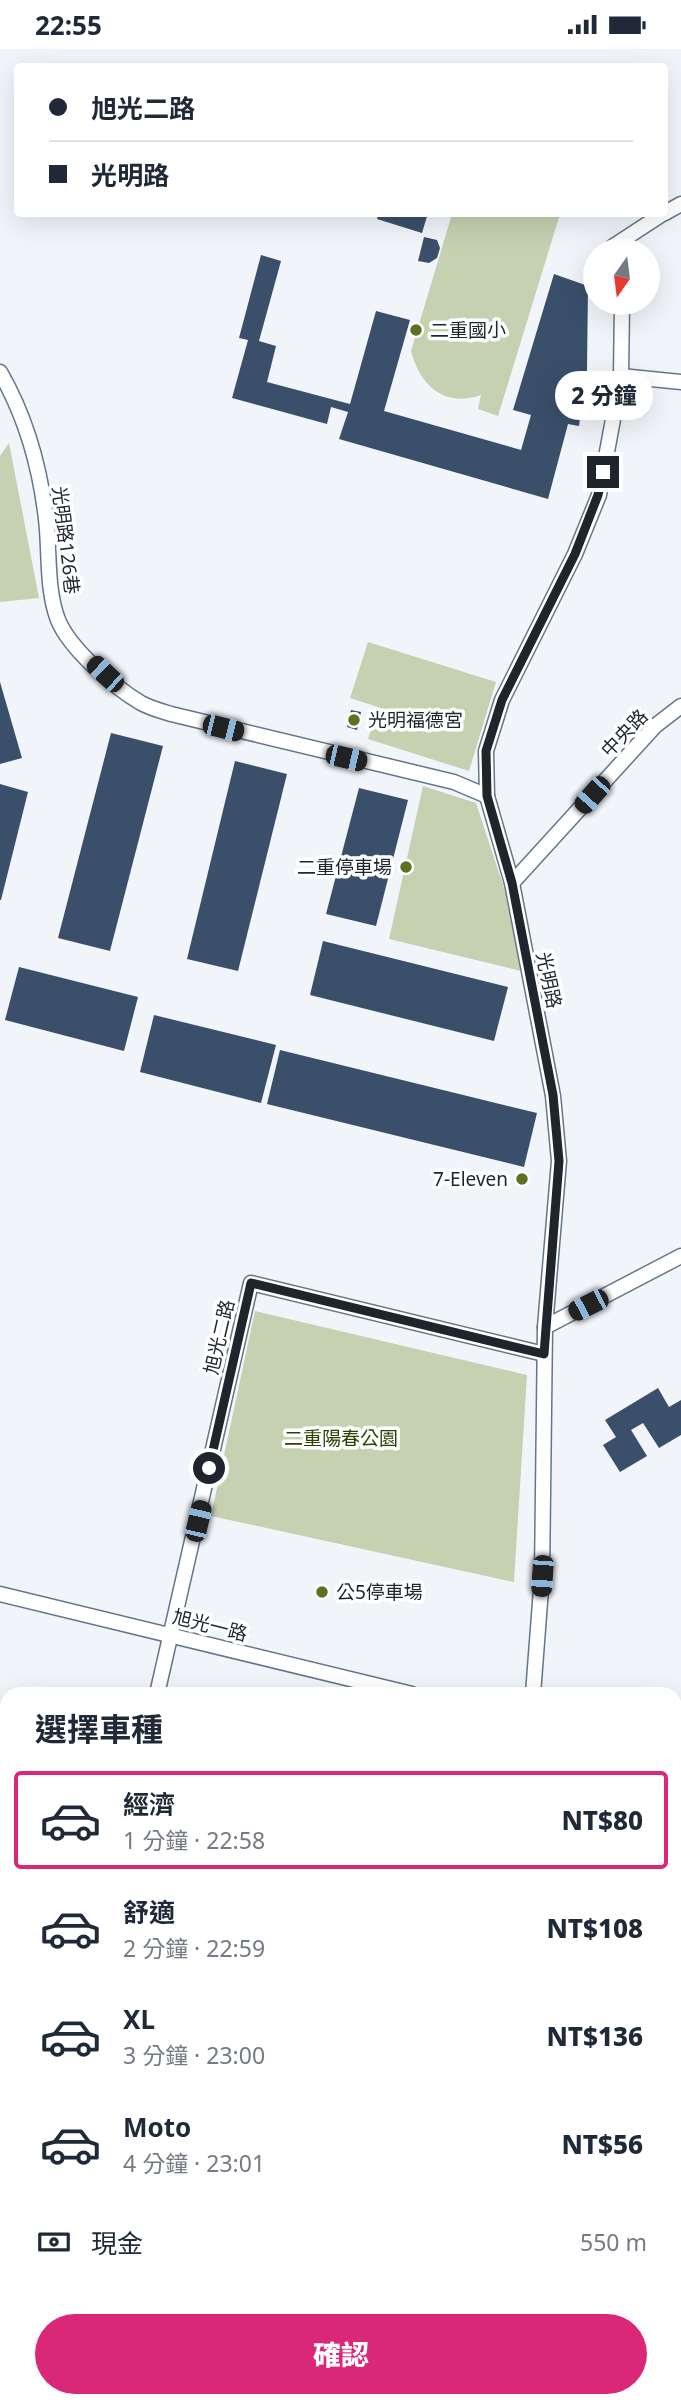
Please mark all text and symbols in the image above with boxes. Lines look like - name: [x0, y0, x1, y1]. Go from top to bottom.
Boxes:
- text: 22:55: [35, 7, 102, 43]
- text: 旭光二路: [91, 90, 195, 126]
- text: 光明路: [91, 157, 169, 193]
- north arrow: [583, 238, 660, 315]
- map controls: [583, 238, 660, 315]
- place label: 二重國小: [430, 317, 506, 343]
- marker: 二重國小: [408, 322, 424, 338]
- callout: 2 分鐘: [554, 371, 652, 419]
- text: 2 分鐘: [571, 379, 637, 411]
- route end: [587, 456, 619, 488]
- street label: 光明路126巷: [46, 485, 86, 595]
- car: [83, 652, 128, 696]
- street label: 中央路: [595, 703, 653, 763]
- place label: 光明福德宮: [368, 707, 463, 733]
- marker: 光明福德宮: [346, 712, 362, 728]
- car: [201, 713, 246, 743]
- car: [324, 743, 369, 773]
- car: [571, 772, 614, 818]
- place label: 二重停車場: [297, 854, 392, 880]
- marker: 二重停車場: [398, 859, 414, 875]
- street label: 光明路: [530, 949, 568, 1011]
- place label: 7-Eleven: [433, 1166, 508, 1192]
- marker: 7-Eleven: [514, 1171, 530, 1187]
- car: [565, 1286, 612, 1324]
- street label: 旭光二路: [198, 1297, 240, 1377]
- park label: 二重陽春公園: [284, 1425, 398, 1451]
- route start: [193, 1452, 225, 1484]
- car: [184, 1498, 213, 1544]
- car: [531, 1554, 554, 1598]
- place label: 公5停車場: [336, 1579, 423, 1605]
- marker: 公5停車場: [314, 1584, 330, 1600]
- street label: 旭光一路: [170, 1603, 250, 1647]
- text: 選擇車種: [35, 1707, 163, 1750]
- text: 經濟: [123, 1786, 175, 1822]
- icon: car: [39, 1789, 102, 1852]
- text: NT$80: [561, 1802, 643, 1838]
- text: 1 分鐘 · 22:58: [123, 1824, 265, 1856]
- text: 舒適: [123, 1894, 175, 1930]
- icon: car: [39, 1897, 102, 1960]
- text: NT$108: [546, 1910, 643, 1946]
- text: 2 分鐘 · 22:59: [123, 1932, 265, 1964]
- text: XL: [123, 2001, 155, 2037]
- icon: car: [39, 2005, 102, 2068]
- text: NT$136: [546, 2018, 643, 2054]
- text: 3 分鐘 · 23:00: [123, 2039, 265, 2071]
- text: Moto: [123, 2109, 191, 2145]
- icon: car: [39, 2113, 102, 2176]
- text: NT$56: [561, 2126, 643, 2162]
- text: 4 分鐘 · 23:01: [123, 2147, 265, 2179]
- icon: cash: [35, 2223, 73, 2261]
- text: 現金: [91, 2225, 143, 2261]
- text: 550 m: [580, 2226, 647, 2258]
- button: 確認: [35, 2314, 647, 2394]

